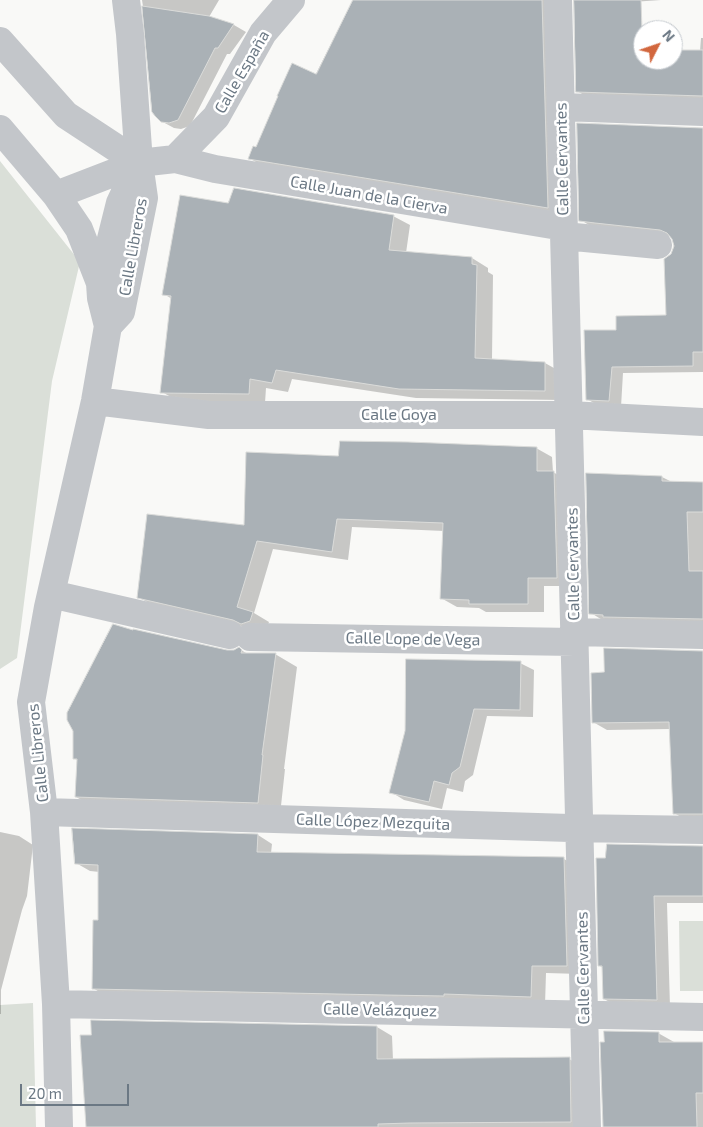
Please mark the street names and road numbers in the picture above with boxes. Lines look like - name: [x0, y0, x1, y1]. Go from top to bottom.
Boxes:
- street label: Calle España: [210, 27, 274, 117]
- street label: Calle Cervantes: [551, 102, 573, 216]
- street label: Calle Juan de la Cierva: [289, 172, 449, 218]
- street label: Calle Libreros: [115, 197, 151, 297]
- street label: Calle Goya: [361, 405, 437, 425]
- street label: Calle Cervantes: [562, 507, 584, 621]
- street label: Calle Lope de Vega: [345, 628, 481, 650]
- street label: Calle Libreros: [23, 703, 53, 803]
- street label: Calle López Mezquita: [296, 810, 450, 834]
- street label: Calle Cervantes: [572, 911, 594, 1025]
- street label: Calle Velázquez: [323, 999, 437, 1021]

